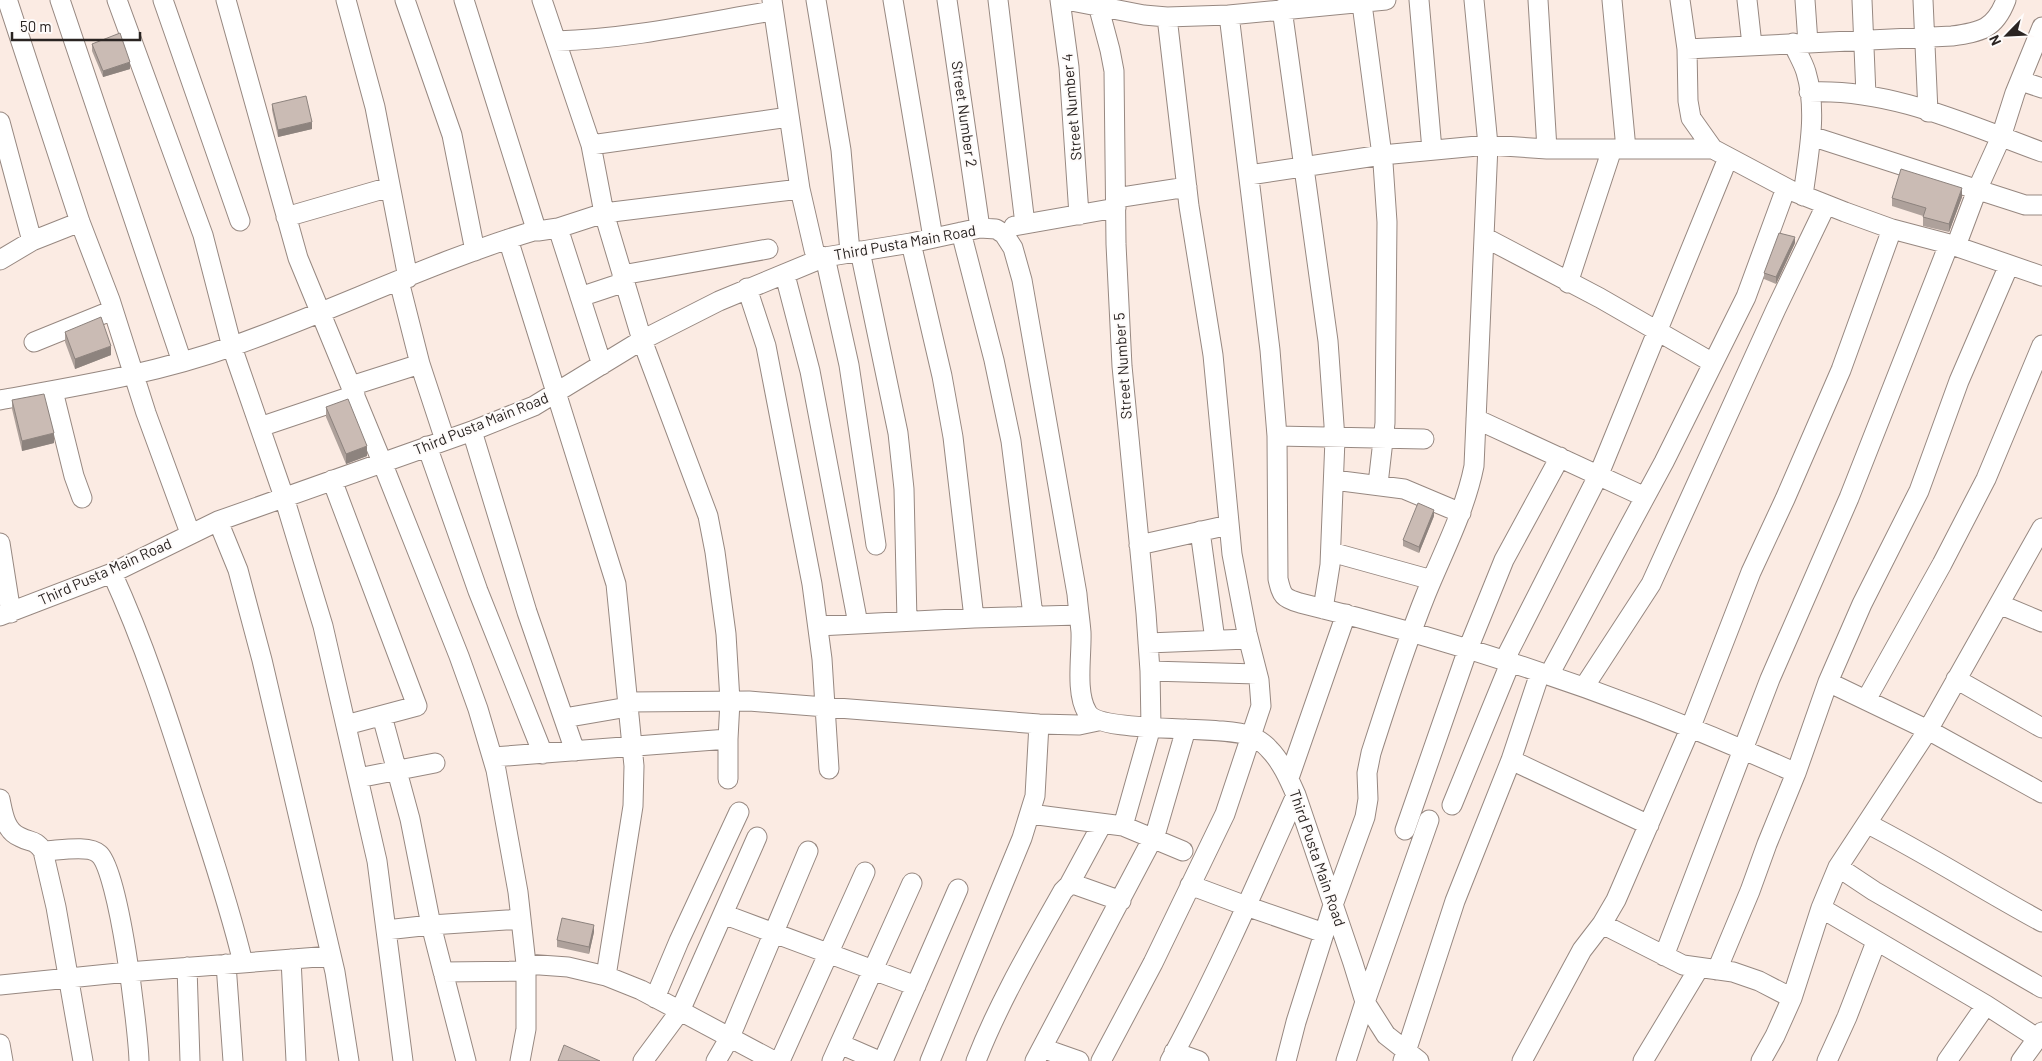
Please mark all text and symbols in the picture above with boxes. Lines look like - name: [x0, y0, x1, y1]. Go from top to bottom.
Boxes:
- scale bar: [12, 10, 140, 42]
- north arrow: [1982, 10, 2032, 60]
- text: 50 m: [20, 17, 52, 35]
- text: N: [1985, 33, 2004, 48]
- street label: Street Number 4: [1057, 53, 1085, 161]
- street label: Street Number 2: [949, 60, 981, 168]
- street label: Third Pusta Main Road: [832, 221, 977, 263]
- street label: Street Number 5: [1109, 312, 1135, 420]
- street label: Third Pusta Main Road: [411, 388, 551, 458]
- street label: Third Pusta Main Road: [35, 534, 174, 609]
- street label: Third Pusta Main Road: [1286, 787, 1350, 929]

